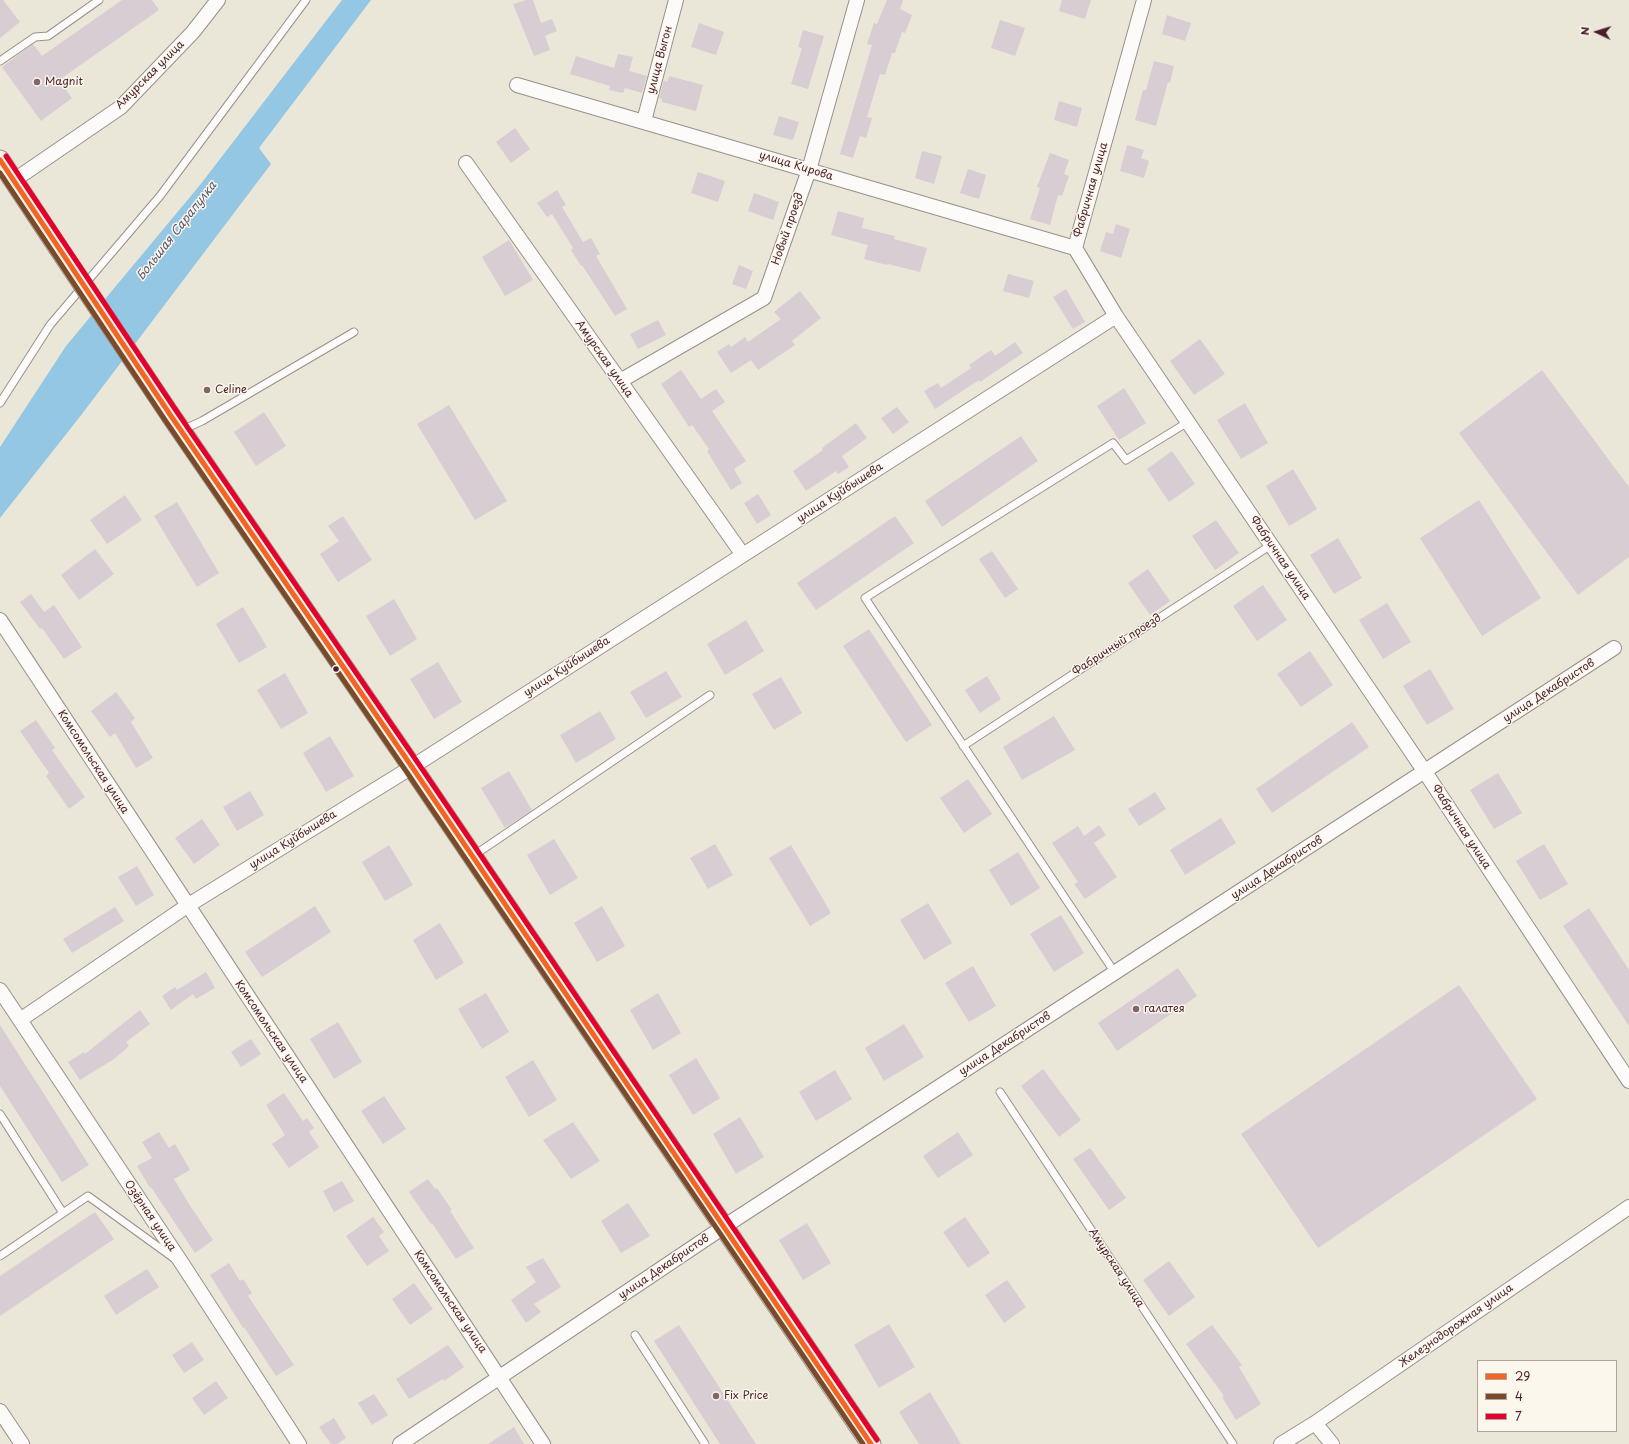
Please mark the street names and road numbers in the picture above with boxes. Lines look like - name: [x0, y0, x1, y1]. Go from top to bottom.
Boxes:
- street label: улица Выгон: [645, 24, 675, 96]
- street label: Амурская улица: [113, 38, 187, 112]
- street label: Фабричная улица: [1071, 141, 1111, 239]
- street label: улица Кирова: [757, 148, 835, 184]
- street label: Новый проезд: [769, 191, 807, 267]
- street label: Амурская улица: [572, 318, 636, 400]
- street label: улица Куйбышева: [794, 460, 886, 526]
- street label: Фабричная улица: [1247, 514, 1313, 602]
- street label: Фабричный проезд: [1070, 611, 1164, 679]
- street label: улица Куйбышева: [521, 634, 613, 700]
- street label: улица Декабристов: [1501, 656, 1597, 726]
- street label: Комсомольская улица: [55, 708, 131, 816]
- street label: Фабричная улица: [1429, 782, 1493, 872]
- street label: улица Куйбышева: [247, 808, 339, 872]
- street label: улица Декабристов: [1229, 833, 1325, 903]
- street label: Комсомольская улица: [232, 978, 310, 1086]
- street label: улица Декабристов: [957, 1009, 1053, 1079]
- street label: Озёрная улица: [121, 1178, 179, 1254]
- street label: Амурская улица: [1086, 1226, 1146, 1310]
- street label: улица Декабристов: [616, 1232, 712, 1302]
- street label: Комсомольская улица: [411, 1248, 489, 1356]
- street label: Железнодорожная улица: [1396, 1281, 1516, 1371]

